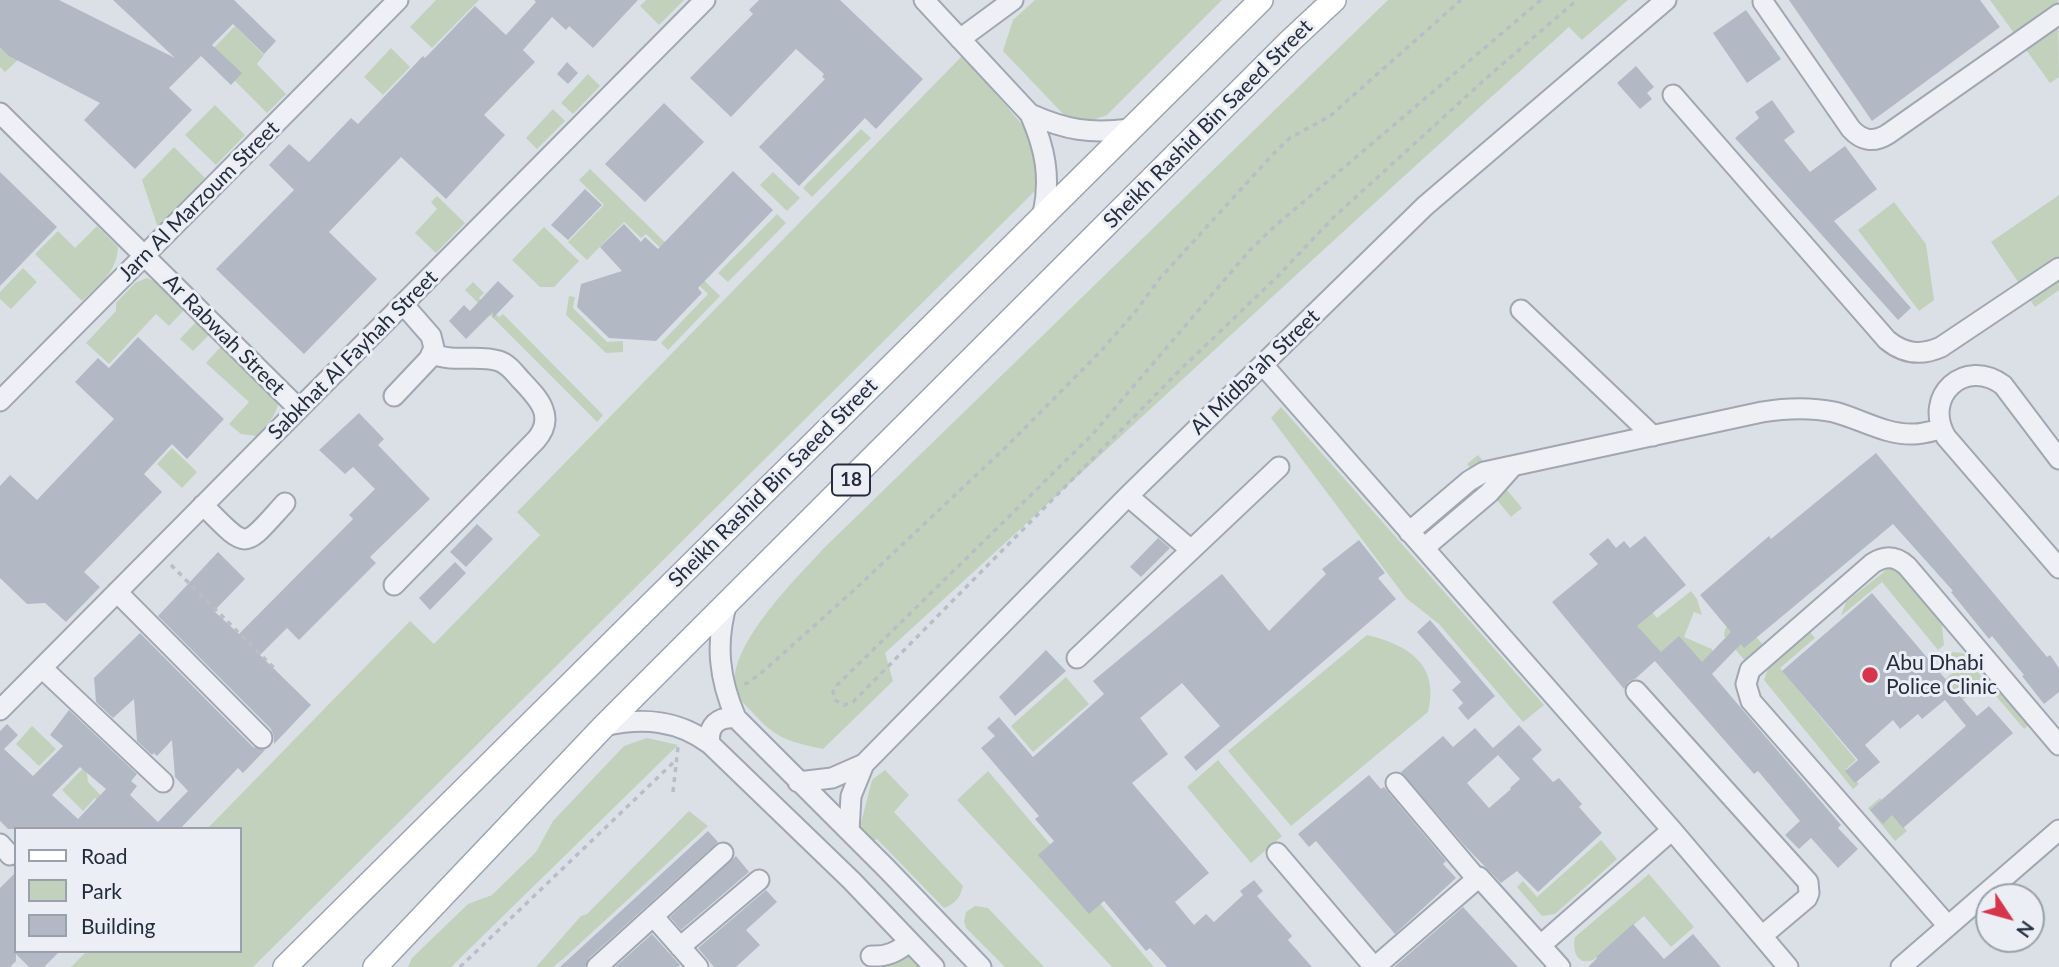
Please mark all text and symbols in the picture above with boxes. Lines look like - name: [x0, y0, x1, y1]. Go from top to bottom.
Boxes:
- street label: Sheikh Rashid Bin Saeed Street: [1098, 14, 1318, 234]
- street label: Jarn Al Marzoum Street: [114, 116, 284, 286]
- street label: Sabkhat Al Fayhah Street: [263, 265, 443, 445]
- street label: Ar Rabwah Street: [158, 269, 290, 401]
- street label: Al Midba'ah Street: [1185, 304, 1325, 440]
- street label: Sheikh Rashid Bin Saeed Street: [663, 373, 883, 593]
- road number: 18: [832, 464, 870, 495]
- place label: Abu Dhabi Police Clinic: [1886, 650, 1997, 700]
- marker: Abu Dhabi Police Clinic: [1860, 665, 1880, 685]
- legend: [14, 827, 242, 953]
- text: Road: [81, 843, 128, 868]
- text: Park: [81, 878, 122, 903]
- north arrow: [1975, 883, 2045, 953]
- text: Building: [81, 913, 156, 938]
- text: N: [2012, 917, 2039, 942]

